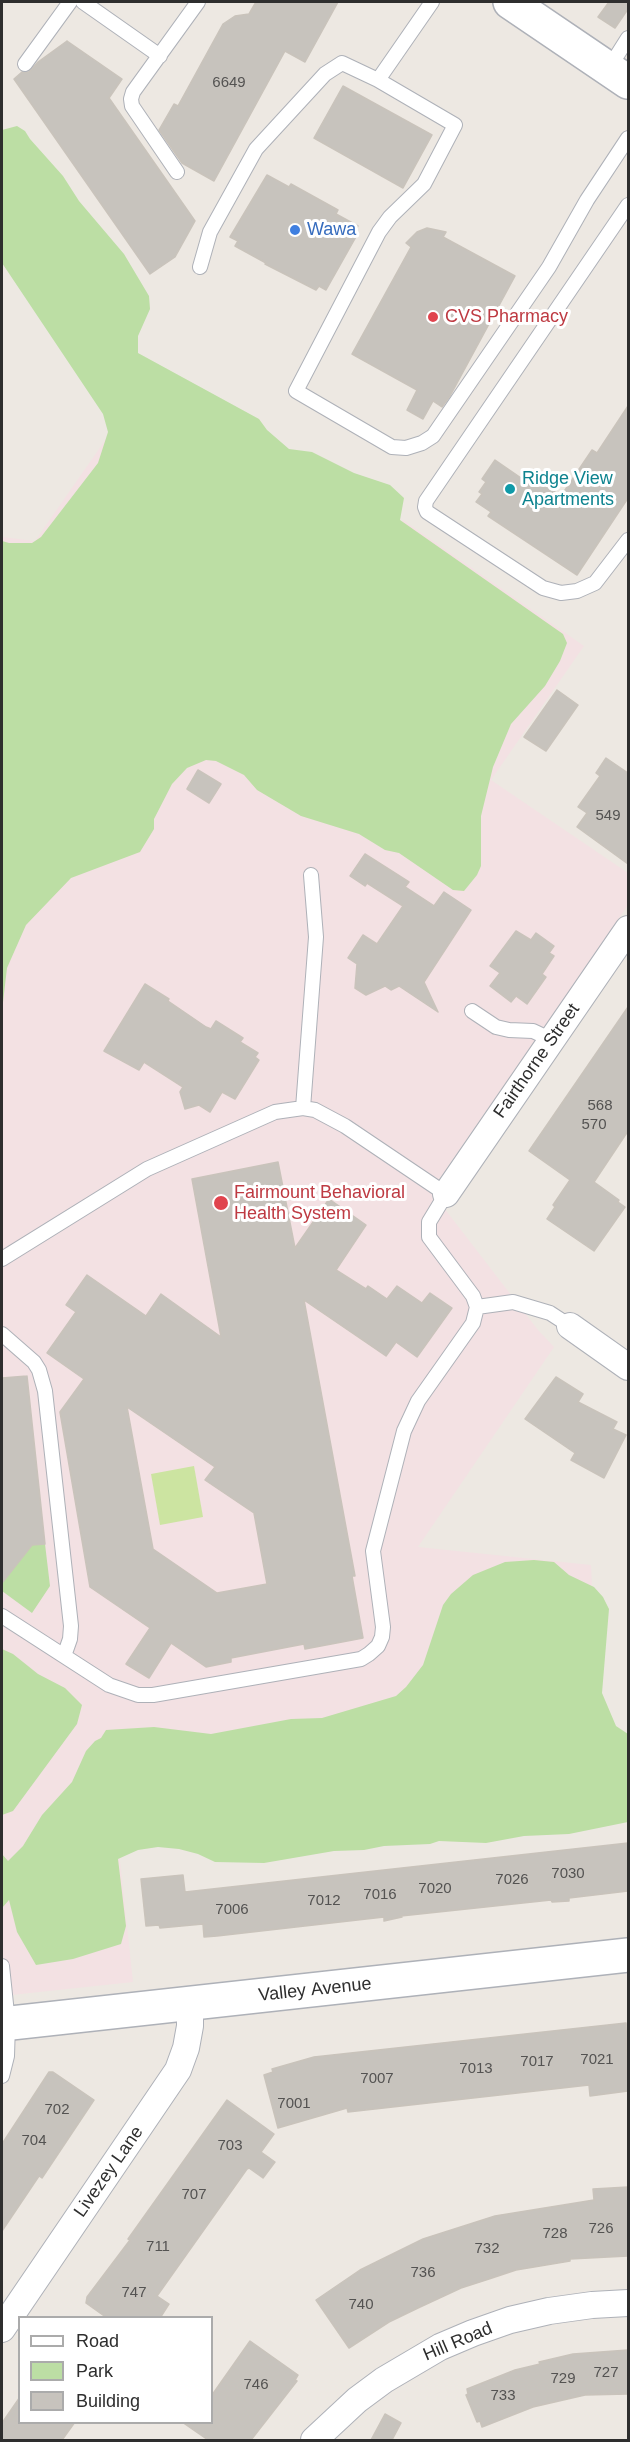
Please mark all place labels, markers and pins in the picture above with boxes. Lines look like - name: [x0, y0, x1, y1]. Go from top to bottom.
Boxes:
- place label: Wawa: [307, 219, 356, 241]
- marker: Wawa: [288, 223, 302, 237]
- place label: CVS Pharmacy: [445, 306, 568, 328]
- marker: CVS Pharmacy: [426, 310, 440, 324]
- place label: Ridge View Apartments: [522, 468, 614, 510]
- marker: Ridge View Apartments: [503, 482, 517, 496]
- place label: Fairmount Behavioral Health System: [234, 1182, 405, 1224]
- marker: Fairmount Behavioral Health System: [212, 1194, 230, 1212]

